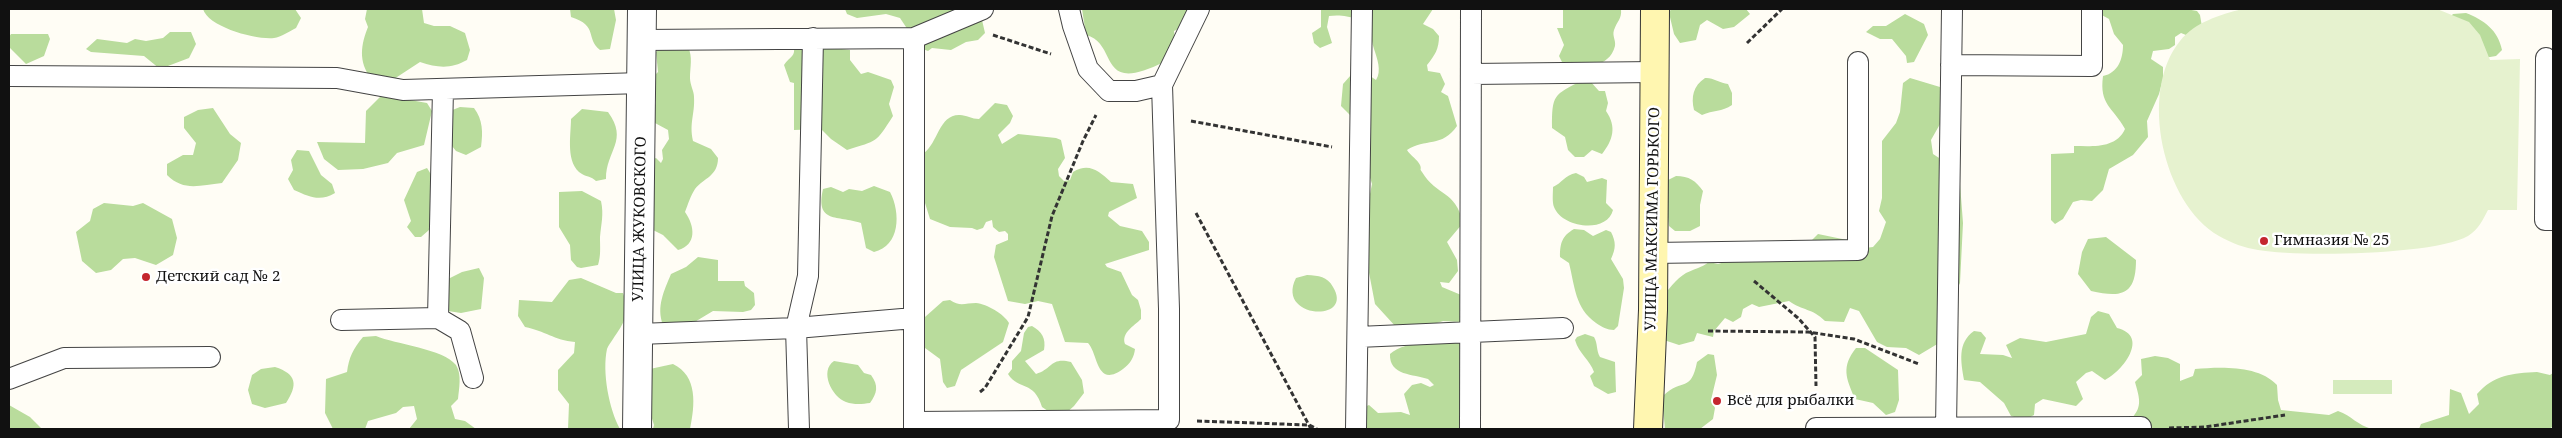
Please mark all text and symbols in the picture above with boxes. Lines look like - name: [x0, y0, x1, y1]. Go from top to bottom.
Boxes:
- street label: УЛИЦА МАКСИМА ГОРЬКОГО: [1642, 107, 1664, 331]
- street label: УЛИЦА ЖУКОВСКОГО: [630, 136, 650, 302]
- place label: Гимназия № 25: [2274, 232, 2389, 250]
- marker: Гимназия № 25: [2258, 235, 2270, 247]
- place label: Детский сад № 2: [156, 268, 280, 286]
- marker: Детский сад № 2: [140, 271, 152, 283]
- place label: Всё для рыбалки: [1727, 392, 1854, 410]
- marker: Всё для рыбалки: [1711, 395, 1723, 407]

